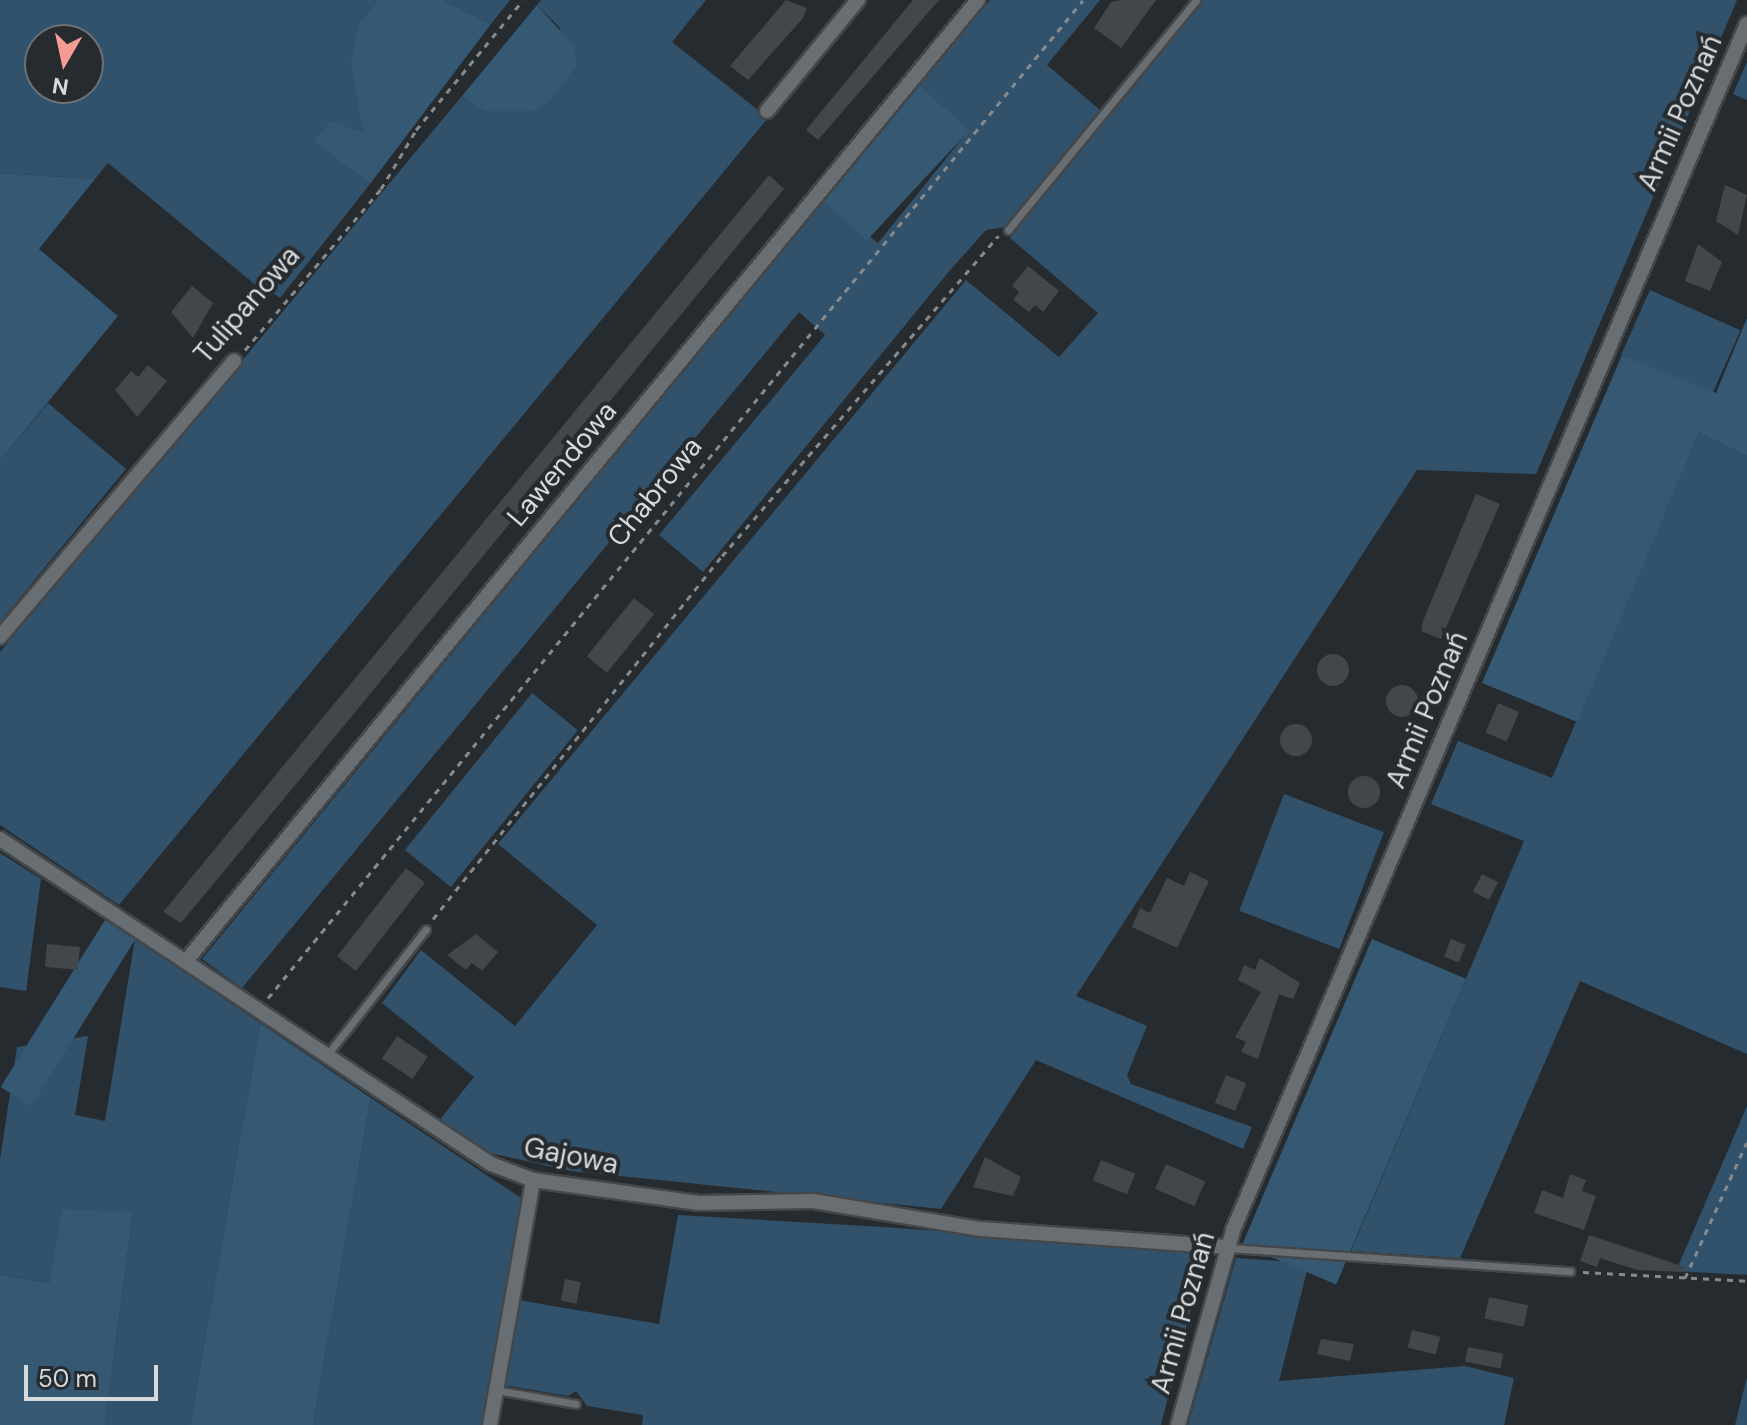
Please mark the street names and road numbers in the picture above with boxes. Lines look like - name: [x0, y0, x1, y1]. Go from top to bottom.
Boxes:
- street label: Armii Poznań: [1631, 30, 1729, 196]
- street label: Tulipanowa: [187, 240, 307, 370]
- street label: Lawendowa: [500, 395, 624, 533]
- street label: Chabrowa: [601, 431, 709, 553]
- street label: Armii Poznań: [1379, 627, 1475, 793]
- street label: Gajowa: [521, 1130, 621, 1182]
- street label: Armii Poznań: [1144, 1228, 1222, 1398]

